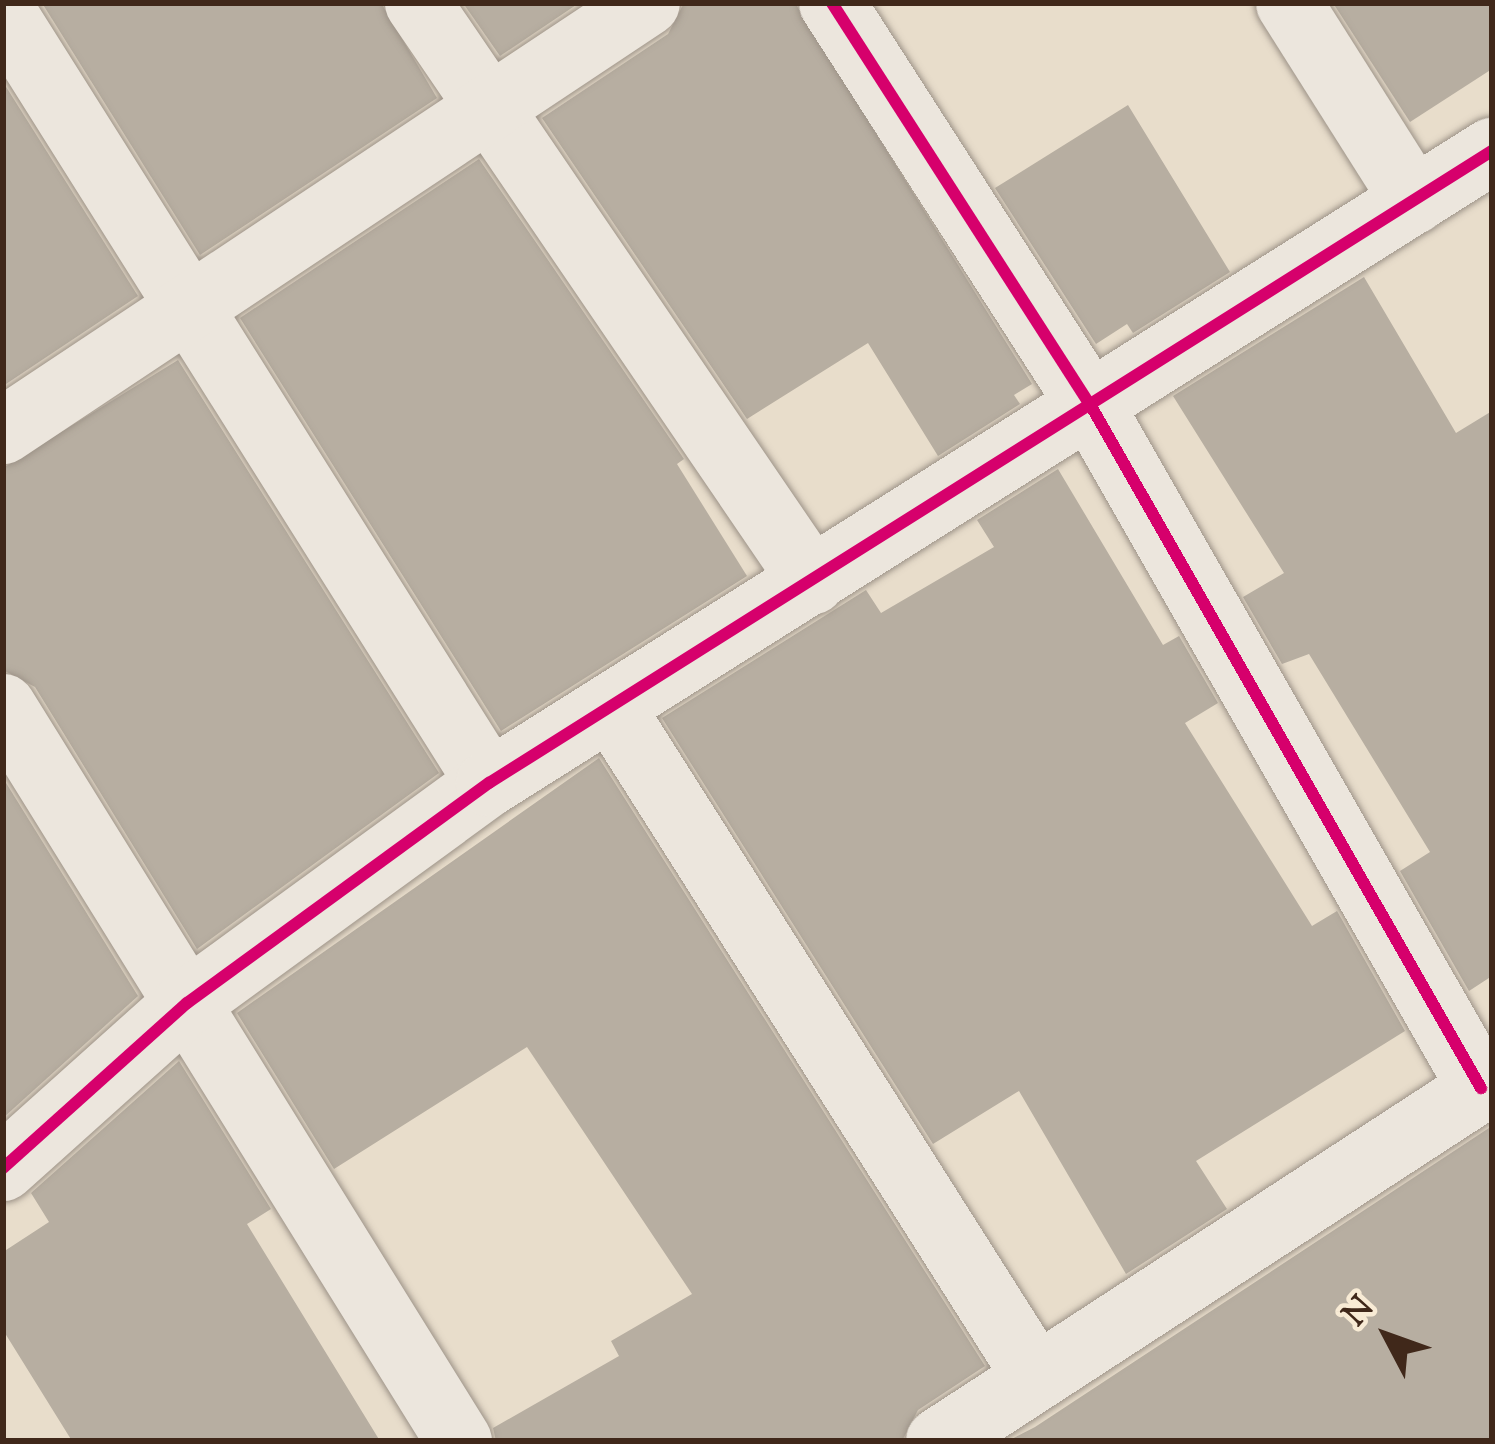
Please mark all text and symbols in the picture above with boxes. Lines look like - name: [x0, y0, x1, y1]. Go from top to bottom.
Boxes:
- north arrow: [1327, 1276, 1447, 1396]
- text: N: [1333, 1287, 1387, 1338]

